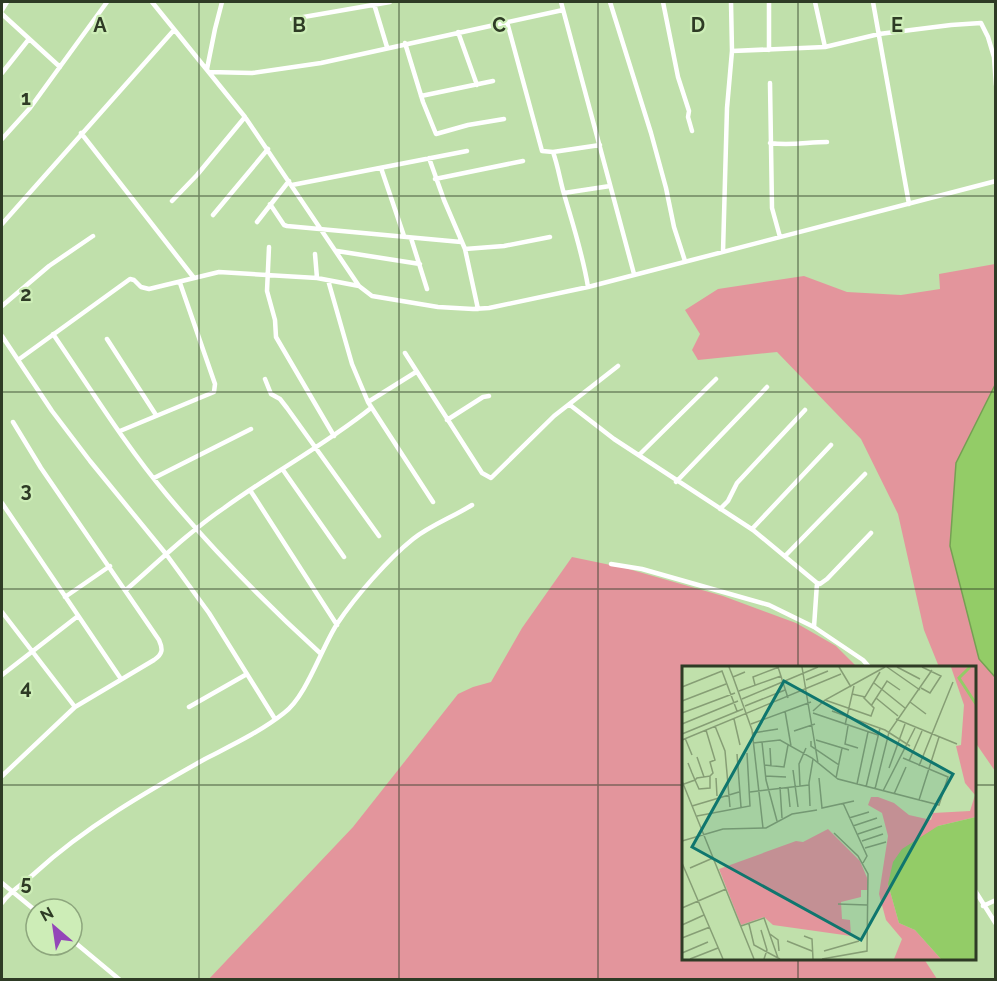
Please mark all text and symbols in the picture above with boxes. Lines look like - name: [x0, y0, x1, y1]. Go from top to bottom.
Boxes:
- text: A: [93, 13, 107, 37]
- text: B: [292, 13, 306, 37]
- text: C: [492, 13, 506, 37]
- text: D: [691, 13, 705, 37]
- text: E: [891, 13, 903, 37]
- text: 1: [21, 86, 31, 110]
- text: 2: [20, 282, 32, 306]
- text: 3: [20, 478, 32, 502]
- inset map: [682, 666, 976, 960]
- text: 4: [20, 675, 32, 699]
- text: 5: [20, 871, 32, 895]
- north arrow: [24, 897, 84, 957]
- text: N: [37, 903, 57, 926]

